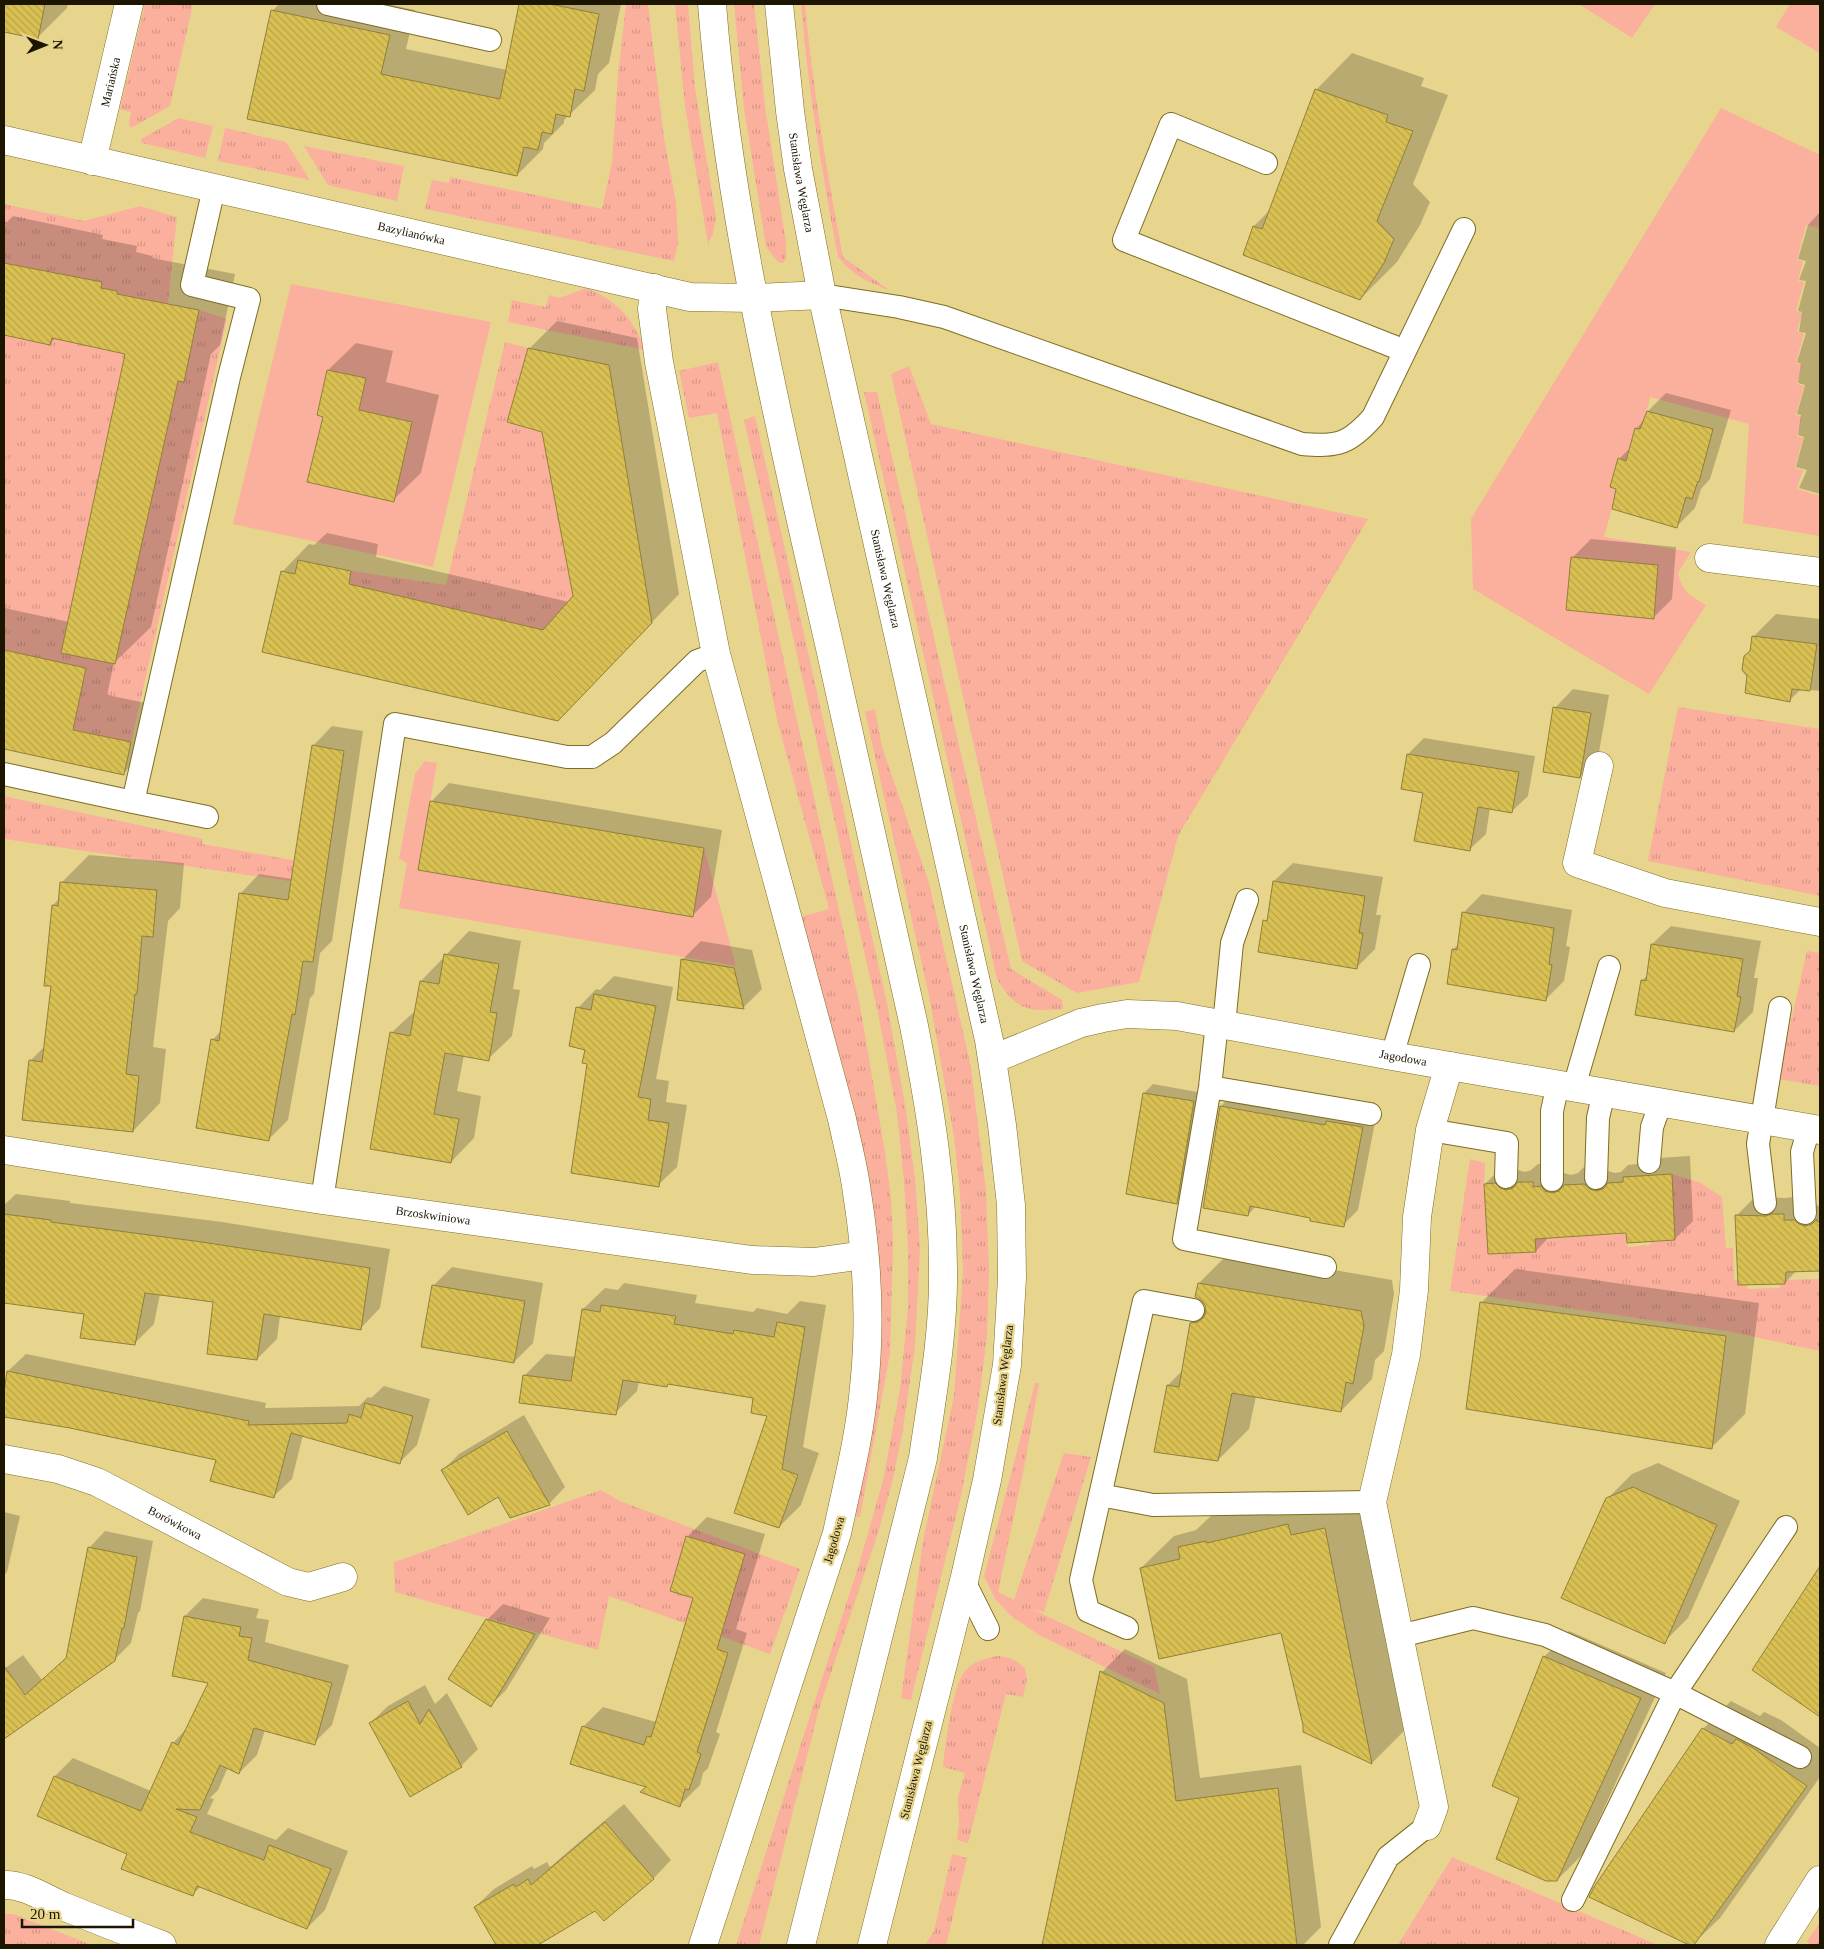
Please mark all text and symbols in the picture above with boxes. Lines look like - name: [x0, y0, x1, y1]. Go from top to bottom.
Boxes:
- north arrow: [20, 20, 70, 70]
- text: N: [50, 40, 65, 50]
- street label: Mariańska: [98, 55, 123, 108]
- street label: Stanisława Węglarza: [786, 132, 817, 234]
- street label: Bazylianówka: [376, 219, 447, 248]
- street label: Stanisława Węglarza: [868, 528, 904, 630]
- street label: Stanisława Węglarza: [956, 923, 992, 1025]
- street label: Jagodowa: [1378, 1047, 1429, 1069]
- street label: Brzoskwiniowa: [395, 1203, 472, 1228]
- street label: Stanisława Węglarza: [990, 1323, 1016, 1426]
- street label: Borówkowa: [146, 1503, 205, 1543]
- street label: Jagodowa: [821, 1514, 848, 1565]
- street label: Stanisława Węglarza: [897, 1719, 935, 1821]
- scale bar: [22, 1896, 134, 1928]
- text: 20 m: [30, 1906, 61, 1922]

